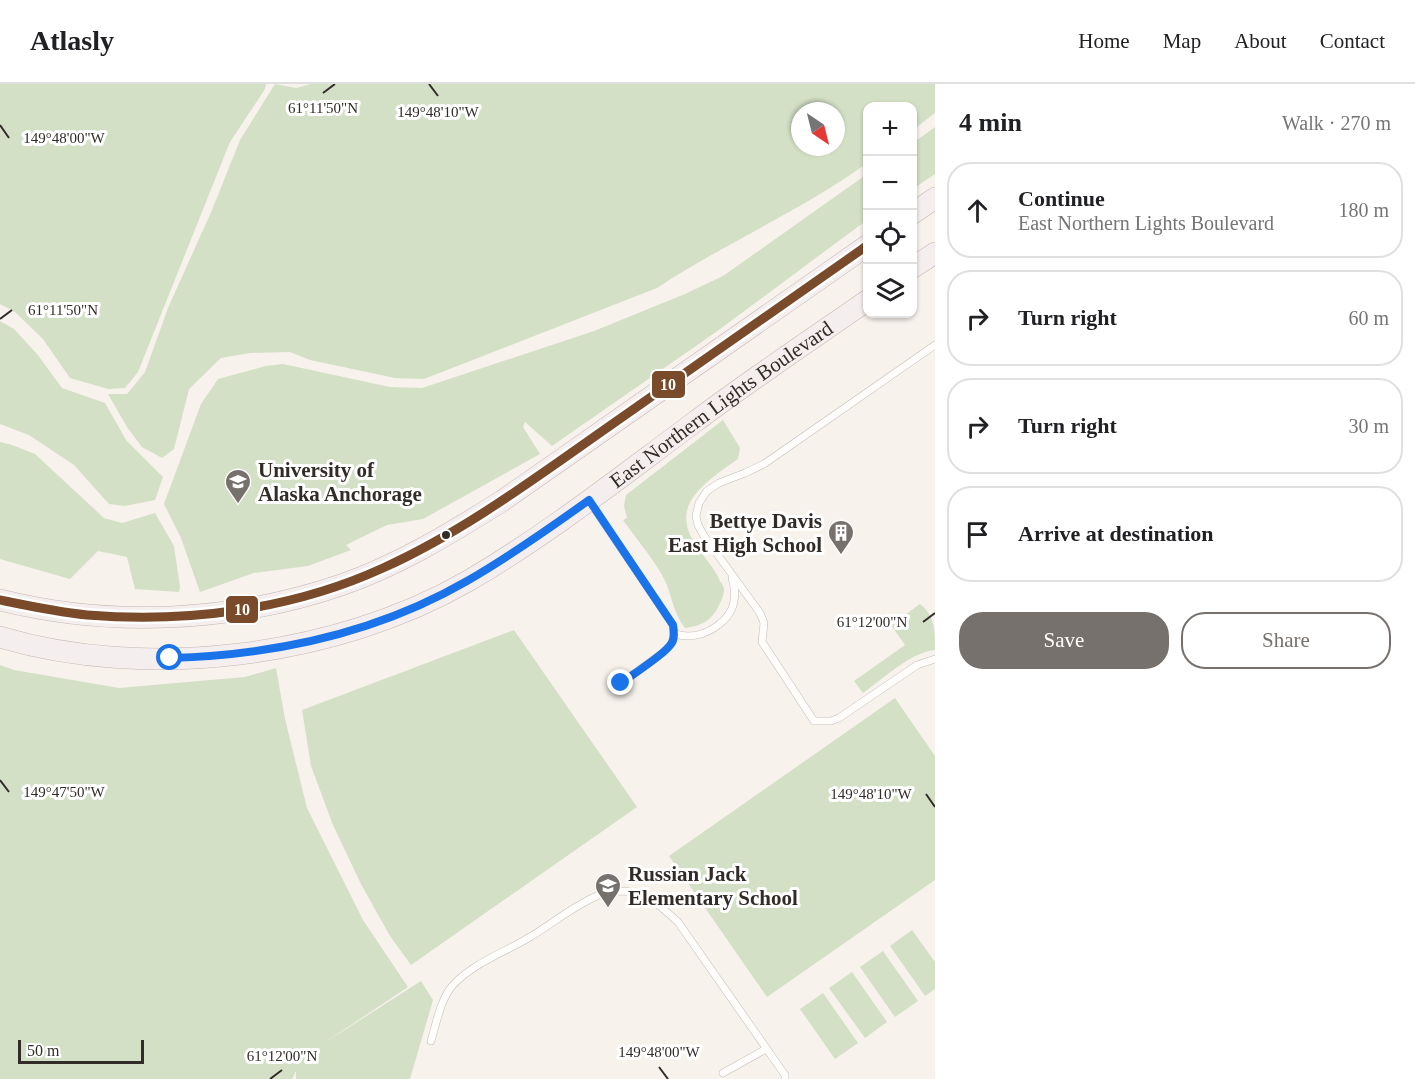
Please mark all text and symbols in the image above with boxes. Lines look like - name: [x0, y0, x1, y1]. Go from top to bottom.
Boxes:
- text: Atlasly: [30, 25, 114, 56]
- text: Home: [1078, 29, 1130, 53]
- text: Map: [1163, 29, 1201, 53]
- text: About: [1234, 29, 1287, 53]
- text: Contact: [1320, 29, 1385, 53]
- text: 61°11'50"N: [288, 100, 358, 116]
- north arrow: [791, 102, 845, 156]
- map controls: [863, 102, 917, 318]
- button: +: [863, 102, 917, 156]
- text: 149°48'10"W: [397, 104, 480, 120]
- text: 4 min: [959, 108, 1022, 137]
- text: Walk · 270 m: [1282, 112, 1391, 134]
- text: 149°48'00"W: [23, 130, 106, 146]
- button: −: [863, 156, 917, 210]
- text: Continue: [1018, 186, 1105, 211]
- icon: ahead: [961, 194, 994, 227]
- text: 180 m: [1338, 199, 1389, 221]
- button: locate: [863, 210, 917, 264]
- text: East Northern Lights Boulevard: [1018, 212, 1274, 234]
- button: layers: [863, 264, 917, 318]
- text: 61°11'50"N: [28, 302, 98, 318]
- icon: right: [961, 302, 994, 335]
- text: Turn right: [1018, 305, 1117, 330]
- text: 60 m: [1348, 307, 1389, 329]
- street label: East Northern Lights Boulevard: [605, 316, 838, 493]
- line badge: 10: [651, 370, 686, 399]
- text: 10: [660, 376, 676, 393]
- icon: right: [961, 410, 994, 443]
- text: Turn right: [1018, 413, 1117, 438]
- text: 30 m: [1348, 415, 1389, 437]
- place label: University of Alaska Anchorage: [258, 458, 422, 506]
- school or university icon: University of Alaska Anchorage: [223, 467, 253, 505]
- place label: Bettye Davis East High School: [668, 509, 822, 557]
- building icon: Bettye Davis East High School: [826, 518, 856, 556]
- icon: arrive: [961, 518, 994, 551]
- text: Arrive at destination: [1018, 521, 1214, 546]
- unlabelled marker: [440, 529, 452, 541]
- line badge: 10: [225, 595, 259, 624]
- text: 10: [234, 601, 250, 618]
- button: Save: [959, 612, 1169, 669]
- button: Share: [1181, 612, 1391, 669]
- text: 61°12'00"N: [837, 614, 907, 630]
- route start: [156, 644, 182, 670]
- route end: [607, 669, 633, 695]
- text: 149°47'50"W: [23, 784, 106, 800]
- text: 149°48'10"W: [830, 786, 913, 802]
- place label: Russian Jack Elementary School: [628, 862, 798, 910]
- school or university icon: Russian Jack Elementary School: [593, 871, 623, 909]
- scale bar: [18, 1037, 144, 1064]
- text: 50 m: [27, 1042, 59, 1059]
- text: 149°48'00"W: [618, 1044, 701, 1060]
- text: 61°12'00"N: [247, 1048, 317, 1064]

